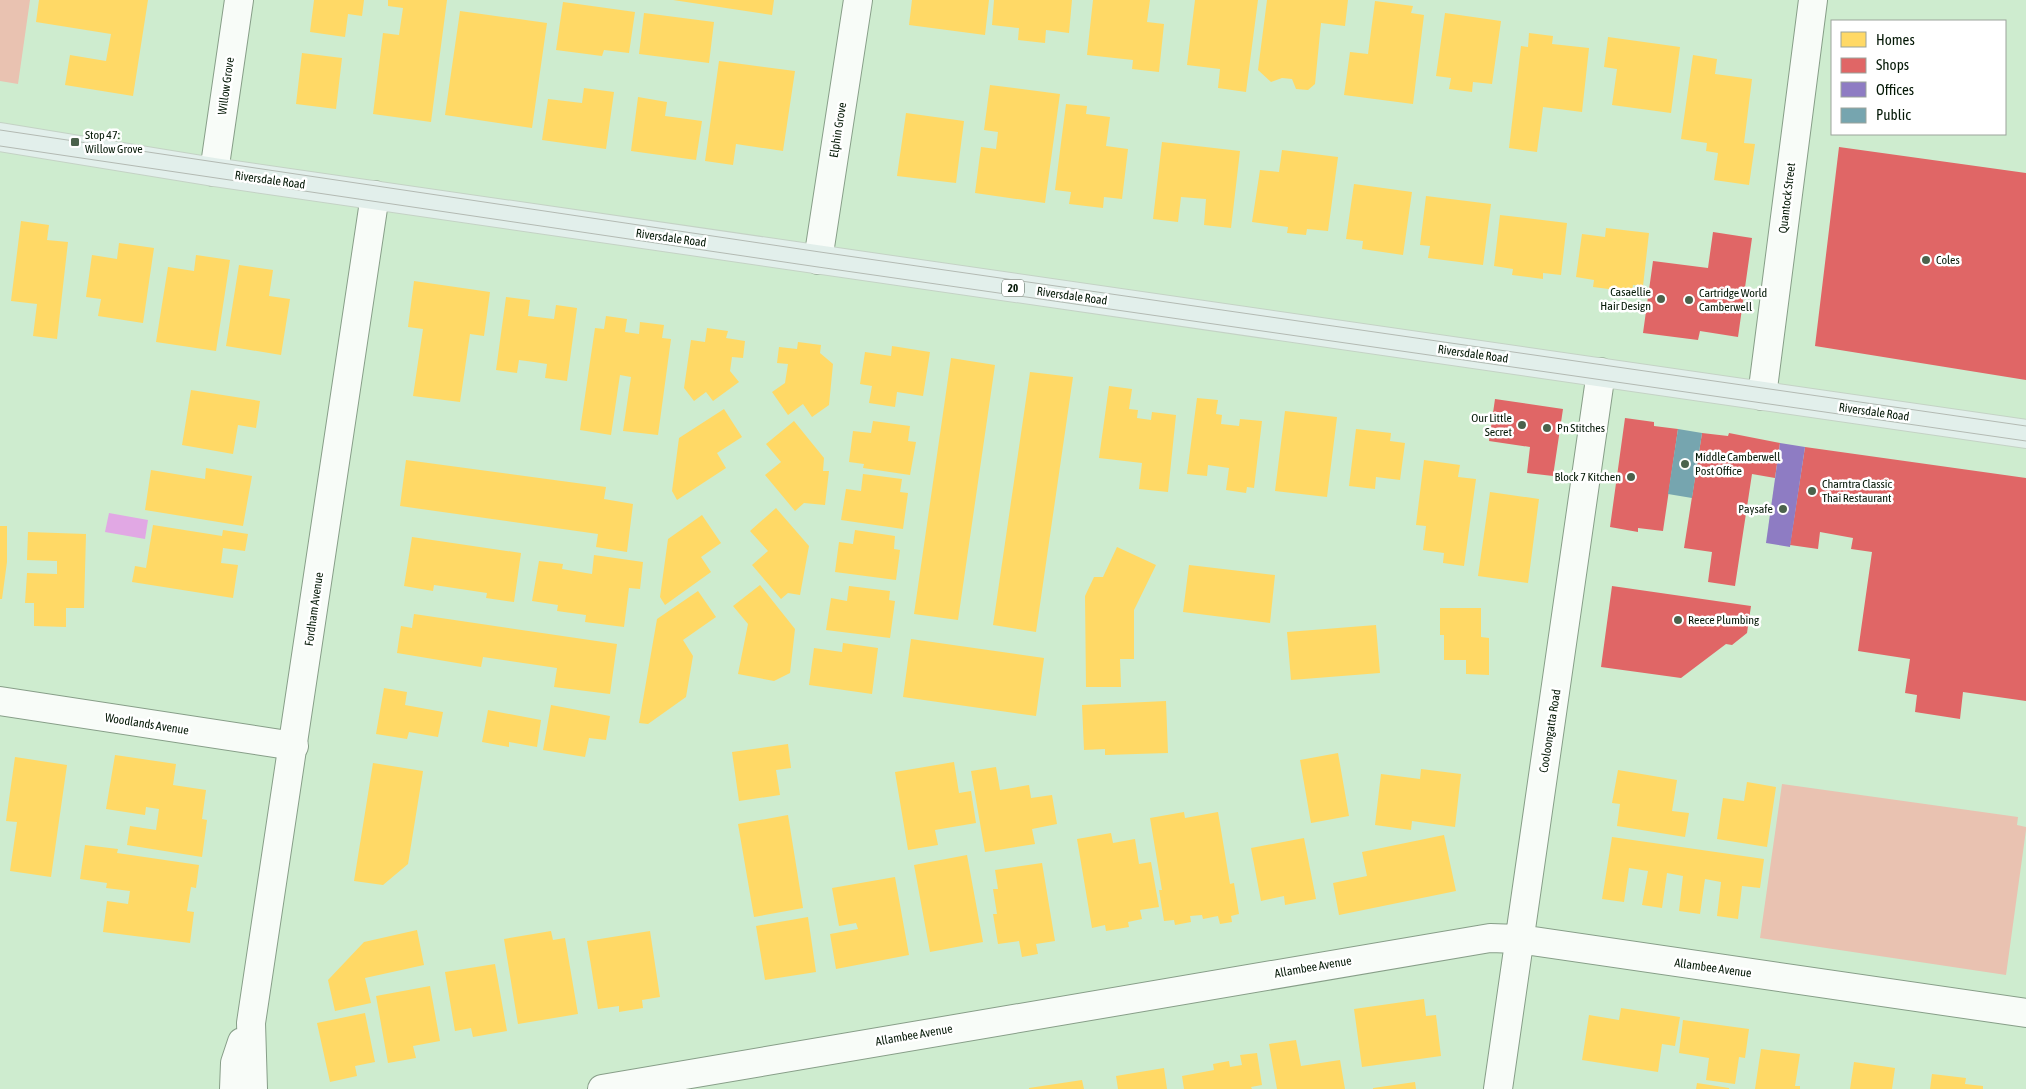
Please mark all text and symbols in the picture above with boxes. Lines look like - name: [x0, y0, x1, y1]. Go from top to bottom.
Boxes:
- legend: [1831, 20, 2006, 135]
- text: Homes: [1876, 31, 1915, 48]
- street label: Willow Grove: [215, 56, 237, 116]
- text: Shops: [1876, 56, 1909, 73]
- text: Offices: [1876, 81, 1914, 98]
- street label: Elphin Grove: [827, 101, 849, 159]
- text: Public: [1876, 106, 1911, 123]
- place label: Stop 47: Willow Grove: [85, 128, 143, 156]
- marker: Stop 47: Willow Grove: [69, 136, 81, 148]
- street label: Quantock Street: [1776, 161, 1798, 234]
- street label: Riversdale Road: [234, 168, 306, 192]
- street label: Riversdale Road: [635, 226, 707, 250]
- place label: Coles: [1936, 253, 1960, 267]
- marker: Coles: [1920, 254, 1932, 266]
- road number: 20: [1002, 280, 1024, 296]
- street label: Riversdale Road: [1036, 284, 1108, 308]
- place label: Casaellie Hair Design: [1600, 285, 1651, 313]
- place label: Cartridge World Camberwell: [1699, 286, 1767, 314]
- marker: Casaellie Hair Design: [1655, 293, 1667, 305]
- marker: Cartridge World Camberwell: [1683, 294, 1695, 306]
- street label: Riversdale Road: [1437, 342, 1509, 366]
- street label: Riversdale Road: [1838, 400, 1910, 424]
- place label: Our Little Secret: [1471, 411, 1513, 439]
- marker: Our Little Secret: [1516, 419, 1528, 431]
- place label: Pn Stitches: [1557, 421, 1605, 435]
- marker: Pn Stitches: [1541, 422, 1553, 434]
- place label: Middle Camberwell Post Office: [1695, 450, 1781, 478]
- marker: Middle Camberwell Post Office: [1679, 458, 1691, 470]
- place label: Block 7 Kitchen: [1554, 470, 1621, 484]
- marker: Block 7 Kitchen: [1625, 471, 1637, 483]
- place label: Charntra Classic Thai Restaurant: [1822, 477, 1893, 505]
- marker: Charntra Classic Thai Restaurant: [1806, 485, 1818, 497]
- place label: Paysafe: [1738, 502, 1773, 516]
- marker: Paysafe: [1777, 503, 1789, 515]
- street label: Fordham Avenue: [302, 571, 326, 647]
- place label: Reece Plumbing: [1688, 613, 1760, 627]
- marker: Reece Plumbing: [1672, 614, 1684, 626]
- street label: Cooloongatta Road: [1536, 688, 1564, 774]
- street label: Woodlands Avenue: [104, 710, 190, 738]
- street label: Allambee Avenue: [1273, 953, 1353, 981]
- street label: Allambee Avenue: [1673, 956, 1753, 980]
- street label: Allambee Avenue: [874, 1021, 954, 1049]

